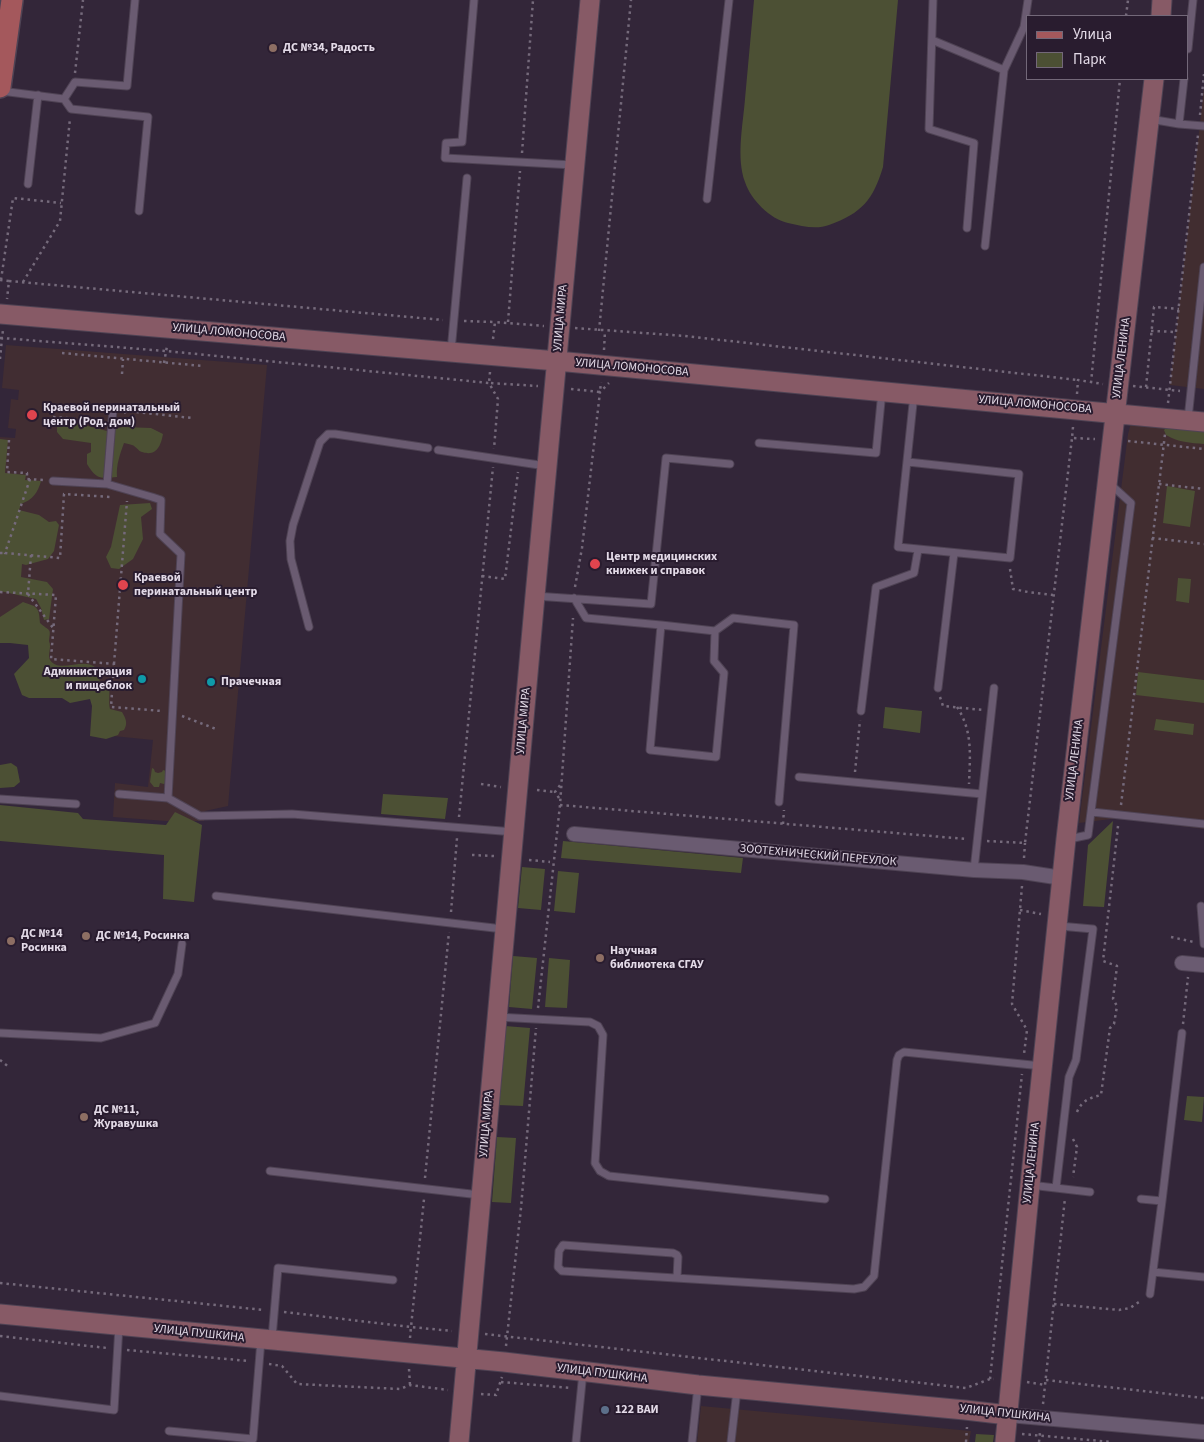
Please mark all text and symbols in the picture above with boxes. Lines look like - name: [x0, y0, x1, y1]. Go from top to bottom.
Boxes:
- legend: [1026, 15, 1189, 80]
- text: Улица: [1073, 24, 1112, 45]
- place label: ДС №34, Радость: [283, 41, 375, 55]
- marker: ДС №34, Радость: [267, 42, 279, 54]
- text: Парк: [1073, 49, 1106, 70]
- street label: УЛИЦА МИРА: [551, 284, 571, 352]
- street label: УЛИЦА ЛЕНИНА: [1110, 317, 1134, 399]
- street label: УЛИЦА ЛОМОНОСОВА: [172, 321, 286, 345]
- street label: УЛИЦА ЛОМОНОСОВА: [575, 356, 689, 380]
- street label: УЛИЦА ЛОМОНОСОВА: [978, 393, 1092, 417]
- place label: Краевой перинатальный центр (Род. дом): [43, 401, 180, 429]
- marker: Краевой перинатальный центр (Род. дом): [25, 408, 39, 422]
- place label: Центр медицинских книжек и справок: [606, 550, 717, 578]
- marker: Центр медицинских книжек и справок: [588, 557, 602, 571]
- place label: Краевой перинатальный центр: [134, 571, 257, 599]
- marker: Краевой перинатальный центр: [116, 578, 130, 592]
- place label: Администрация и пищеблок: [44, 665, 132, 693]
- marker: Администрация и пищеблок: [136, 673, 148, 685]
- place label: Прачечная: [221, 675, 281, 689]
- marker: Прачечная: [205, 676, 217, 688]
- street label: УЛИЦА МИРА: [514, 687, 534, 755]
- street label: УЛИЦА ЛЕНИНА: [1063, 719, 1087, 801]
- street label: ЗООТЕХНИЧЕСКИЙ ПЕРЕУЛОК: [739, 842, 897, 870]
- place label: ДС №14 Росинка: [21, 927, 67, 955]
- place label: ДС №14, Росинка: [96, 929, 190, 943]
- marker: ДС №14, Росинка: [80, 930, 92, 942]
- marker: ДС №14 Росинка: [5, 935, 17, 947]
- place label: Научная библиотека СГАУ: [610, 944, 704, 972]
- marker: Научная библиотека СГАУ: [594, 952, 606, 964]
- street label: УЛИЦА МИРА: [477, 1090, 497, 1158]
- place label: ДС №11, Журавушка: [94, 1103, 158, 1131]
- marker: ДС №11, Журавушка: [78, 1111, 90, 1123]
- street label: УЛИЦА ЛЕНИНА: [1021, 1122, 1043, 1204]
- street label: УЛИЦА ПУШКИНА: [153, 1322, 245, 1346]
- street label: УЛИЦА ПУШКИНА: [556, 1361, 648, 1387]
- street label: УЛИЦА ПУШКИНА: [959, 1402, 1051, 1426]
- place label: 122 ВАИ: [615, 1403, 659, 1417]
- marker: 122 ВАИ: [599, 1404, 611, 1416]

